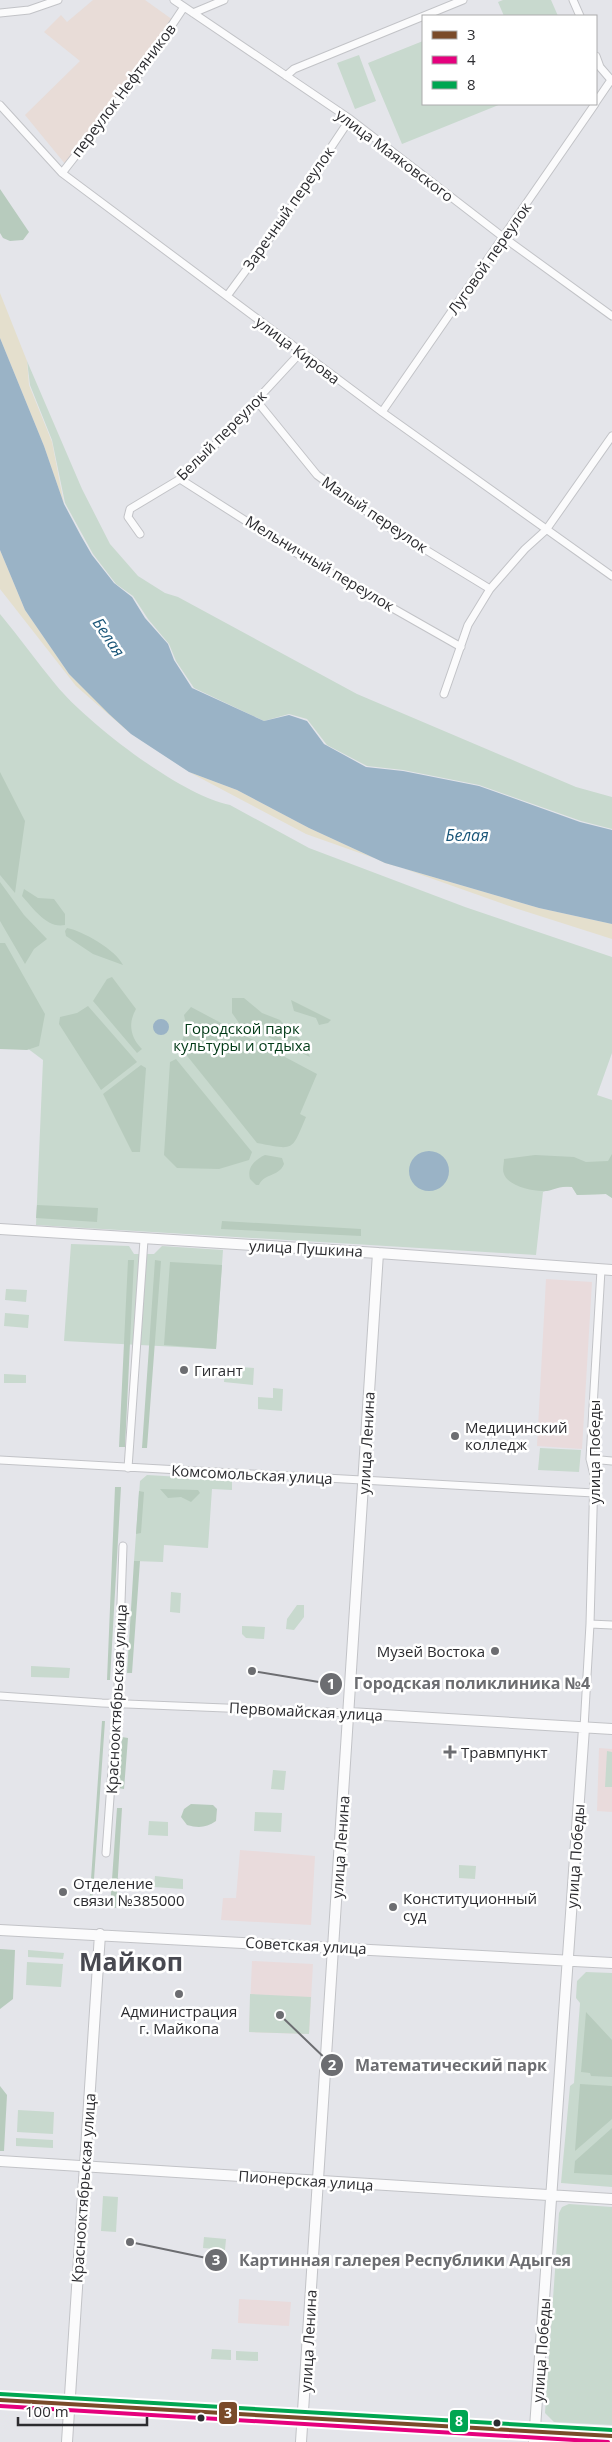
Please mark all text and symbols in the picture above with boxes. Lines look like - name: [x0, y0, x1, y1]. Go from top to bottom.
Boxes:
- legend: [422, 15, 597, 105]
- street label: переулок Нефтяников: [66, 19, 180, 161]
- text: 3: [467, 24, 476, 44]
- text: 4: [467, 49, 476, 69]
- text: 8: [467, 74, 476, 94]
- street label: улица Маяковского: [332, 104, 458, 206]
- street label: Заречный переулок: [238, 142, 338, 274]
- street label: Луговой переулок: [443, 198, 535, 318]
- street label: улица Кирова: [252, 312, 344, 388]
- street label: Белый переулок: [172, 386, 270, 484]
- street label: Малый переулок: [318, 471, 432, 557]
- street label: Мельничный переулок: [242, 511, 398, 616]
- water label: Белая: [88, 613, 130, 661]
- water label: Белая: [445, 824, 489, 846]
- park label: Городской парк культуры и отдыха: [173, 1018, 311, 1055]
- street label: улица Пушкина: [248, 1235, 364, 1261]
- place label: Гигант: [194, 1360, 243, 1380]
- marker: Гигант: [178, 1364, 190, 1376]
- street label: улица Ленина: [353, 1391, 379, 1495]
- street label: улица Победы: [584, 1400, 604, 1504]
- place label: Медицинский колледж: [465, 1417, 568, 1454]
- marker: Медицинский колледж: [449, 1430, 461, 1442]
- street label: Комсомольская улица: [171, 1460, 333, 1488]
- street label: Краснооктябрьская улица: [101, 1603, 131, 1795]
- place label: Музей Востока: [377, 1641, 485, 1661]
- marker: Музей Востока: [489, 1645, 501, 1657]
- callout: Городская поликлиника №4: [318, 1668, 600, 1699]
- text: Городская поликлиника №4: [354, 1672, 590, 1694]
- text: 1: [327, 1673, 335, 1693]
- street label: Первомайская улица: [229, 1697, 383, 1725]
- place label: Травмпункт: [461, 1742, 548, 1762]
- marker: Травмпункт: [443, 1745, 457, 1759]
- street label: улица Ленина: [326, 1795, 354, 1899]
- street label: улица Победы: [561, 1803, 589, 1909]
- place label: Отделение связи №385000: [73, 1873, 185, 1910]
- marker: Отделение связи №385000: [57, 1886, 69, 1898]
- place label: Конституционный суд: [403, 1888, 537, 1925]
- marker: Конституционный суд: [387, 1901, 399, 1913]
- street label: Советская улица: [245, 1932, 367, 1958]
- district label: Майкоп: [79, 1944, 183, 1978]
- marker: Администрация г. Майкопа: [173, 1988, 185, 2000]
- place label: Администрация г. Майкопа: [121, 2001, 237, 2038]
- callout: Математический парк: [320, 2050, 557, 2081]
- text: 2: [328, 2054, 337, 2074]
- text: Математический парк: [355, 2054, 547, 2076]
- street label: Краснооктябрьская улица: [66, 2092, 100, 2284]
- street label: Пионерская улица: [238, 2165, 374, 2195]
- callout: Картинная галерея Республики Адыгея: [204, 2245, 581, 2276]
- text: 3: [212, 2249, 220, 2269]
- text: Картинная галерея Республики Адыгея: [239, 2249, 571, 2271]
- street label: улица Ленина: [295, 2289, 321, 2393]
- street label: улица Победы: [527, 2297, 555, 2403]
- scale bar: [18, 2394, 146, 2426]
- text: 100 m: [25, 2401, 69, 2421]
- line badge: 3: [218, 2401, 238, 2425]
- text: 3: [224, 2403, 232, 2422]
- line badge: 8: [449, 2409, 469, 2433]
- text: 8: [455, 2411, 463, 2430]
- unlabelled marker: [196, 2413, 206, 2423]
- unlabelled marker: [492, 2418, 502, 2428]

